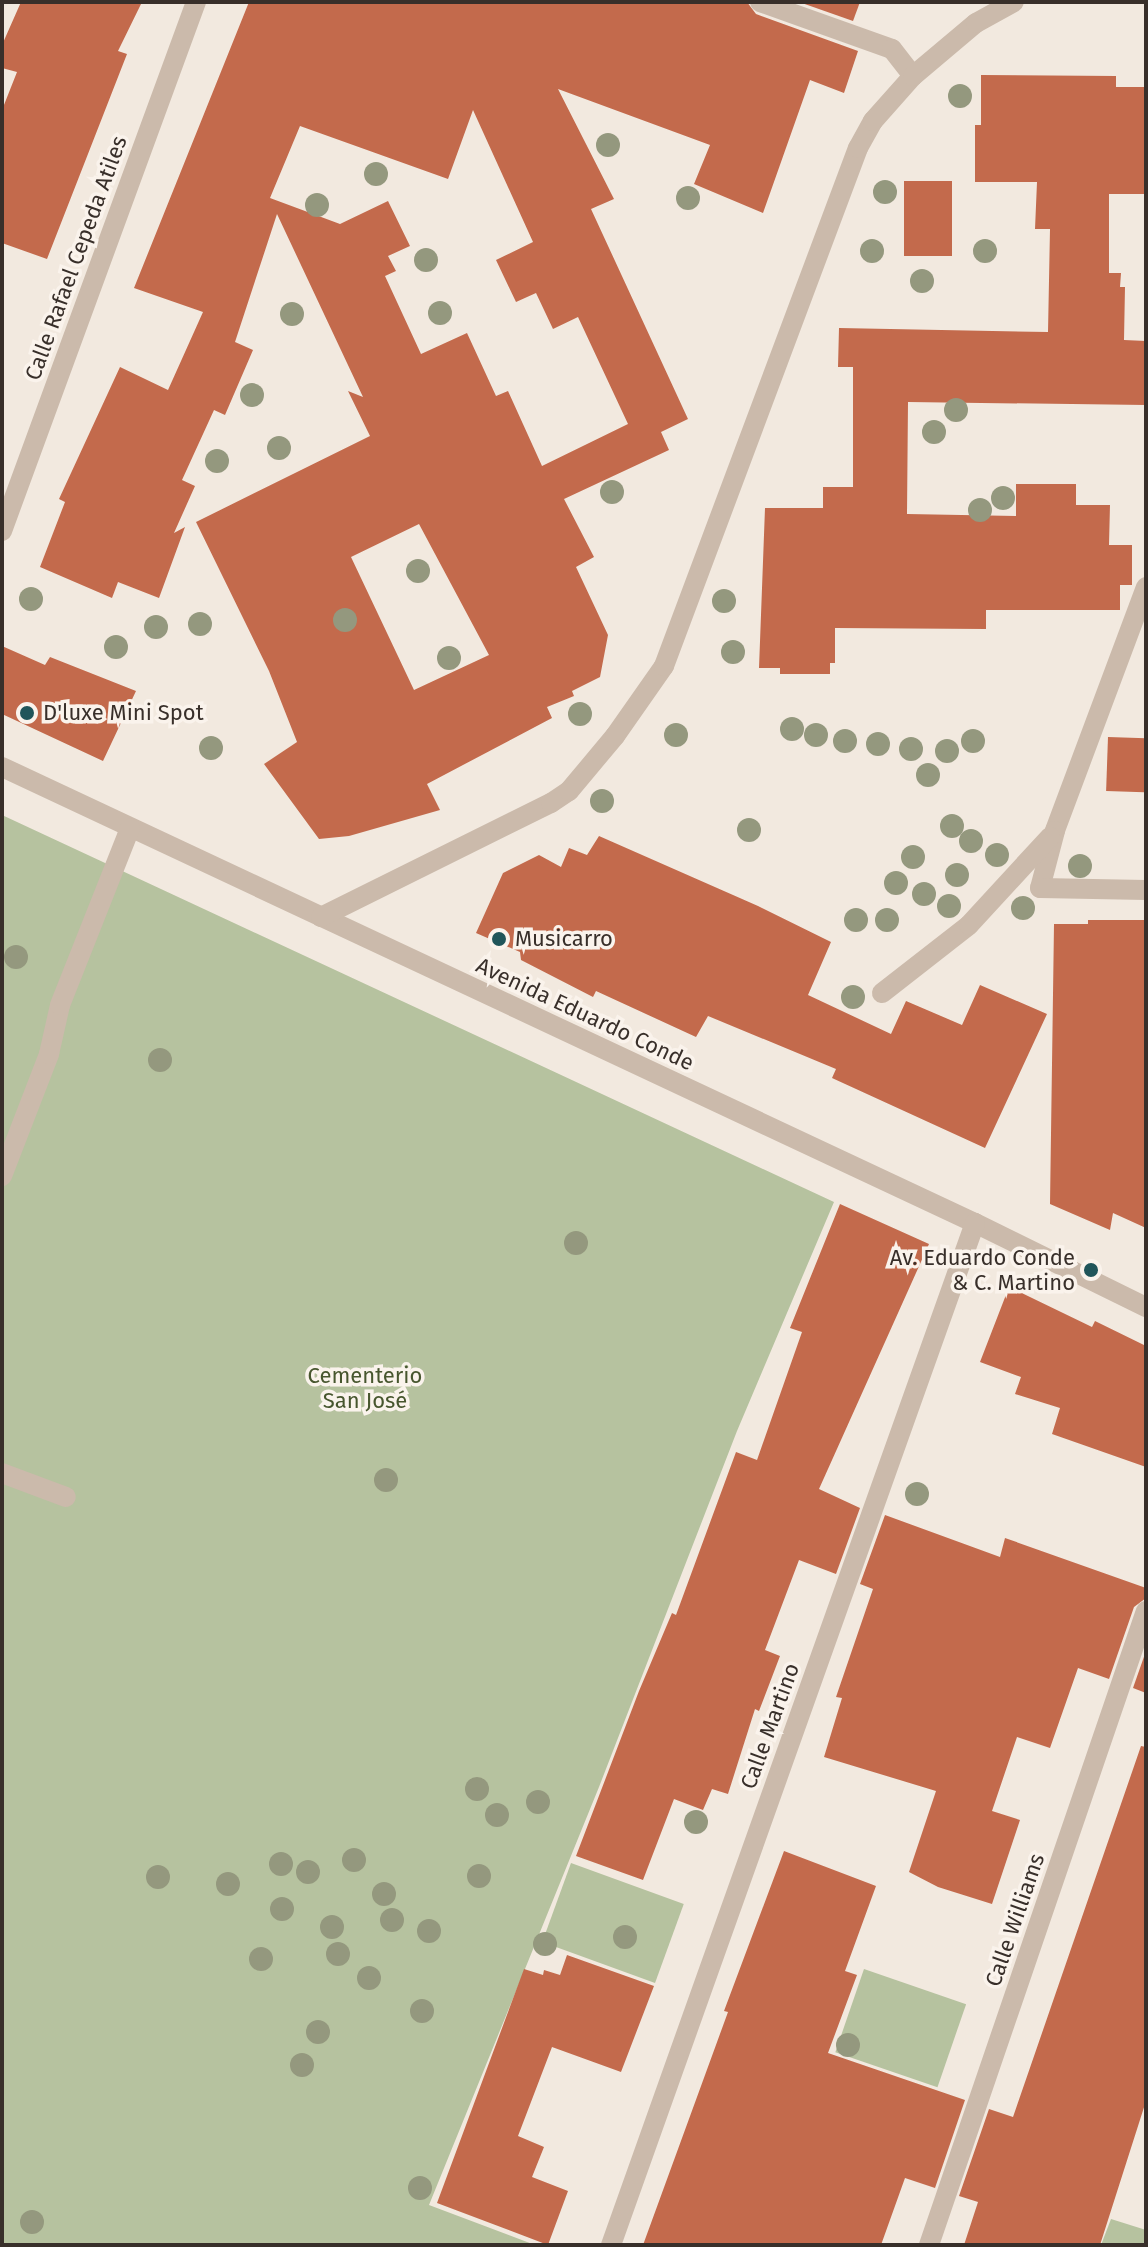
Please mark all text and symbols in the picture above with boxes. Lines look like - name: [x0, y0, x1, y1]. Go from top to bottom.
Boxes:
- street label: Calle Rafael Cepeda Atiles: [19, 132, 133, 384]
- place label: D'luxe Mini Spot: [43, 700, 204, 726]
- marker: D'luxe Mini Spot: [18, 704, 36, 722]
- place label: Musicarro: [515, 926, 613, 952]
- marker: Musicarro: [490, 930, 508, 948]
- street label: Avenida Eduardo Conde: [472, 952, 698, 1076]
- place label: Av. Eduardo Conde & C. Martino: [890, 1244, 1075, 1296]
- marker: Av. Eduardo Conde & C. Martino: [1082, 1261, 1100, 1279]
- park label: Cementerio San José: [308, 1362, 422, 1414]
- street label: Calle Martino: [735, 1660, 805, 1792]
- street label: Calle Williams: [980, 1850, 1050, 1990]

